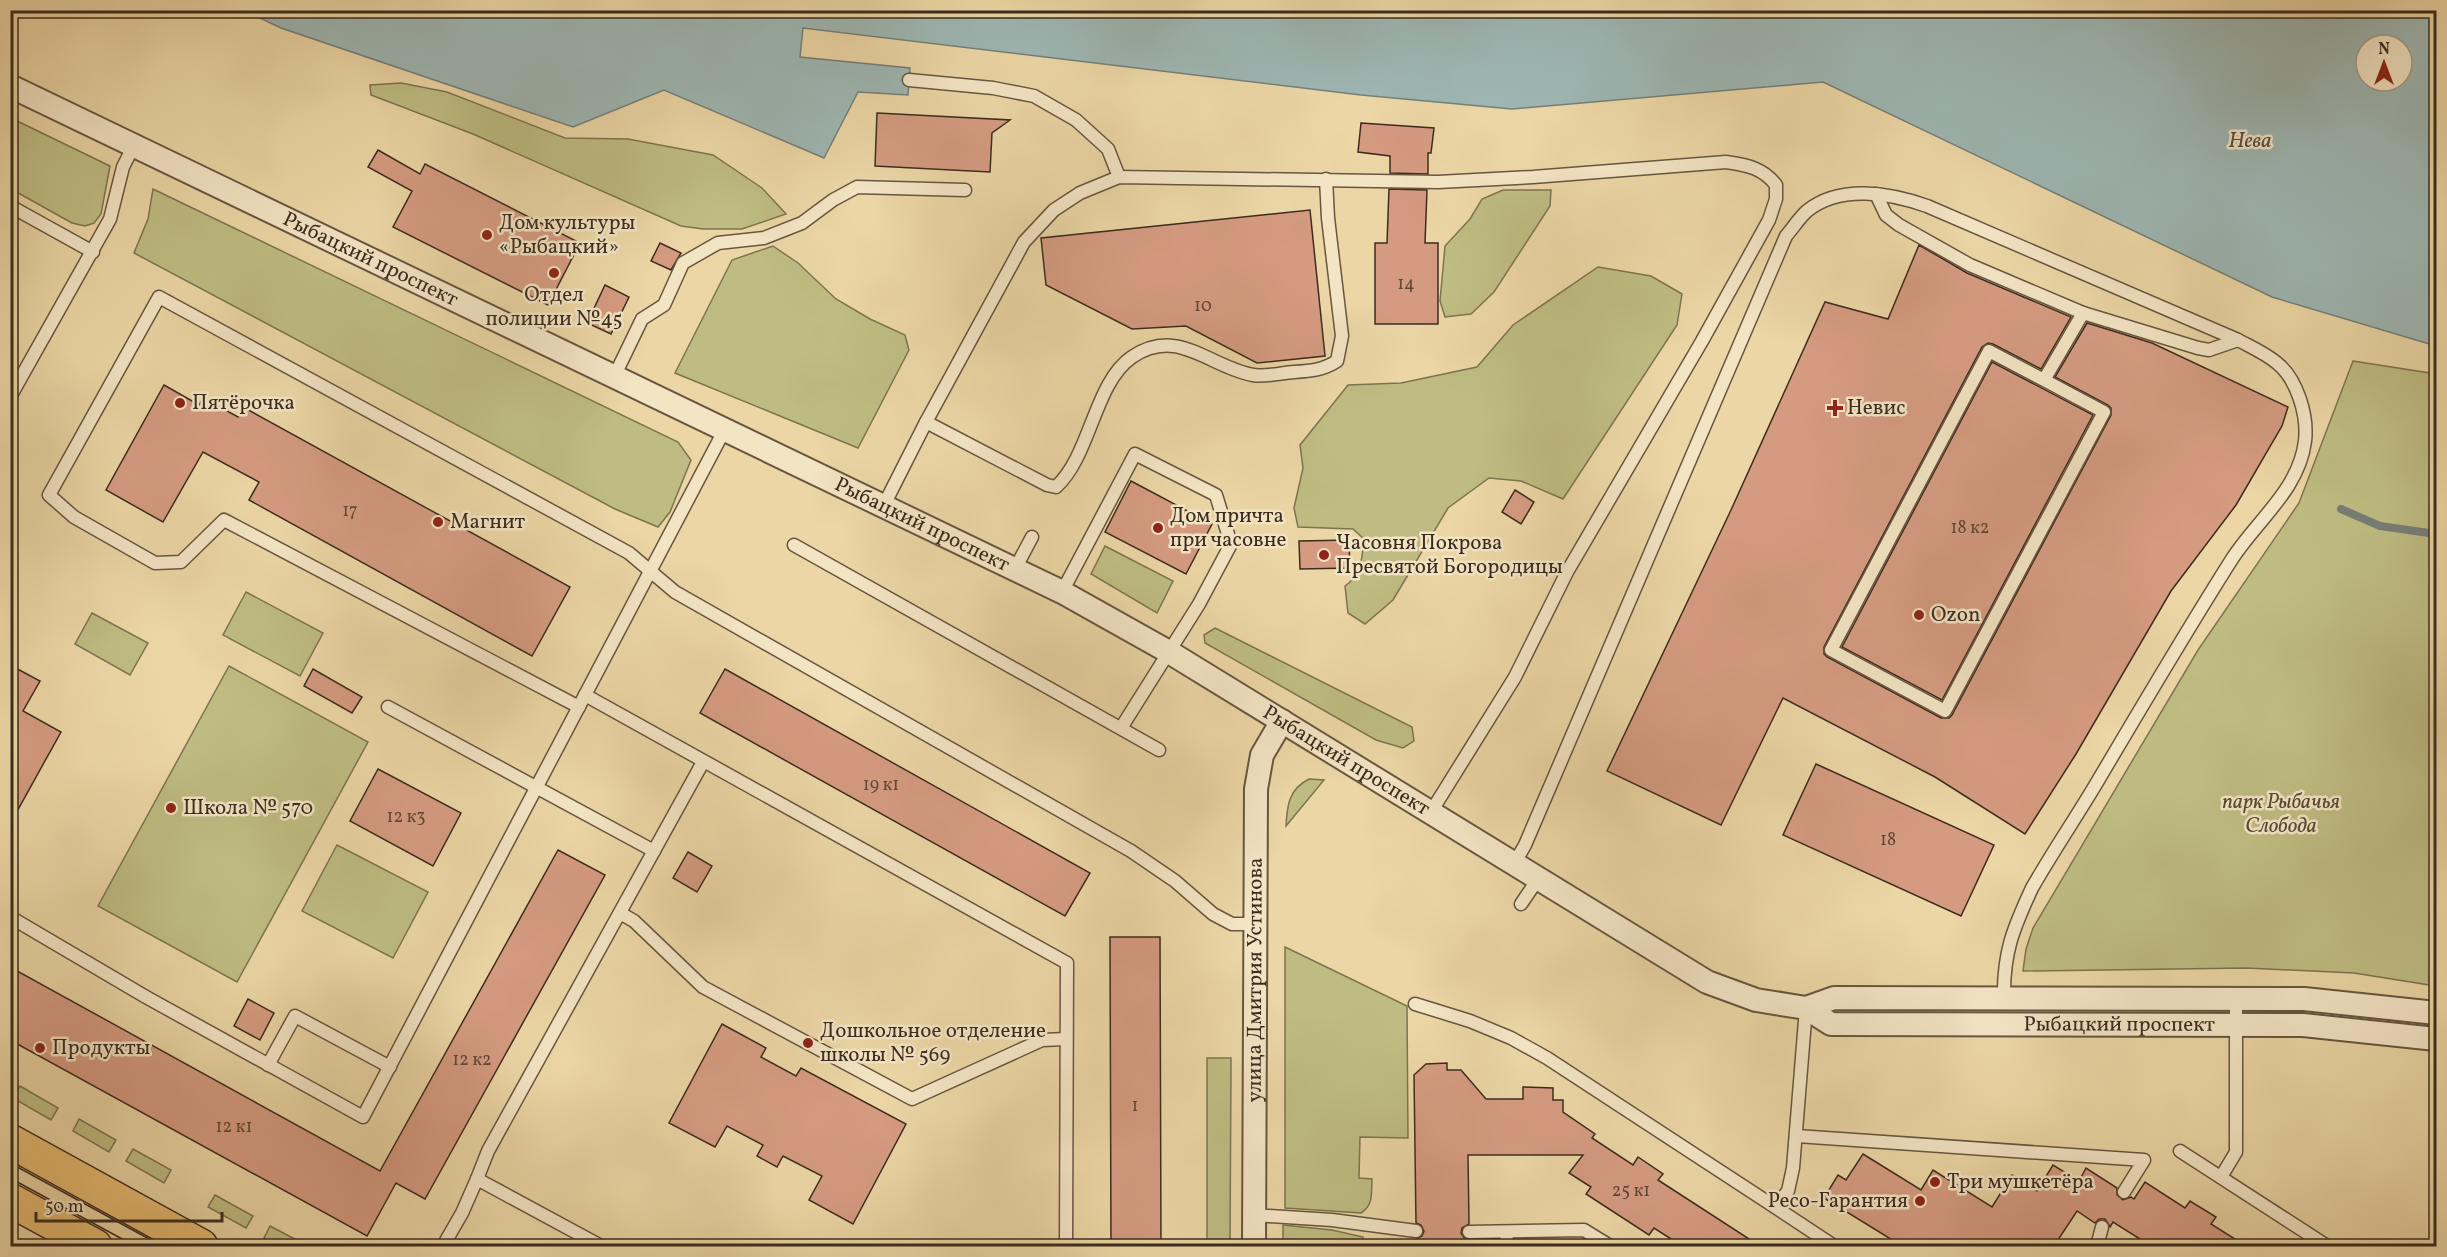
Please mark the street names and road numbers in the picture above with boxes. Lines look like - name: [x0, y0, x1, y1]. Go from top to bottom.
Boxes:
- street label: Рыбацкий проспект: [278, 205, 463, 314]
- street label: Рыбацкий проспект: [829, 470, 1015, 579]
- street label: Рыбацкий проспект: [1257, 698, 1436, 823]
- street label: улица Дмитрия Устинова: [1240, 857, 1270, 1103]
- street label: Рыбацкий проспект: [2024, 1010, 2215, 1039]

